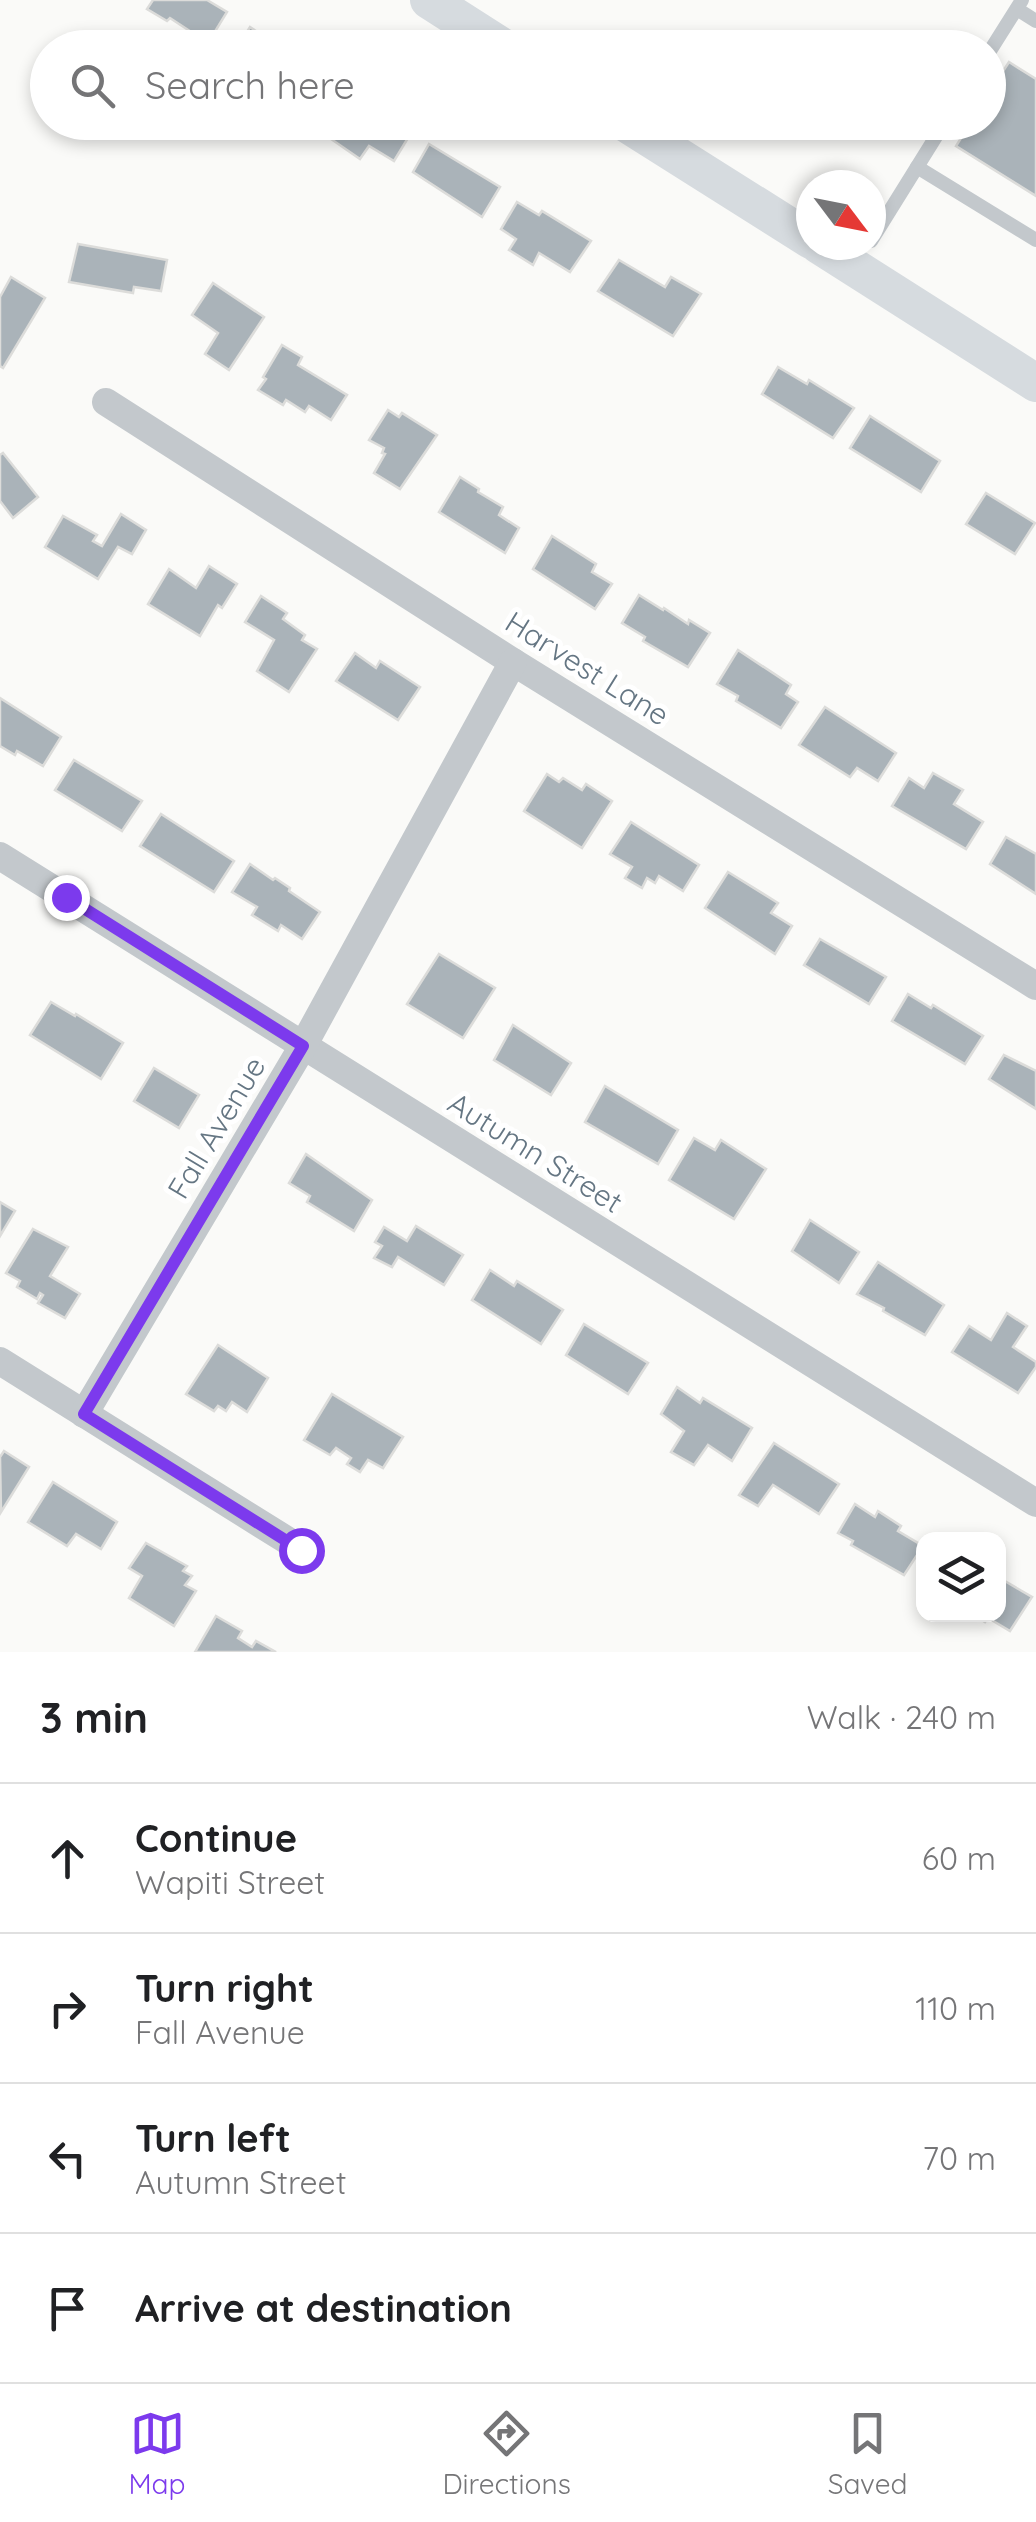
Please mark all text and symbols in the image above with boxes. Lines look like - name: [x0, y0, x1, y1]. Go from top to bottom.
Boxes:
- search box: [30, 30, 1006, 140]
- icon: search: [65, 58, 120, 113]
- text: Search here: [145, 61, 355, 109]
- north arrow: [796, 170, 886, 260]
- street label: Harvest Lane: [498, 603, 677, 734]
- route end: [44, 875, 90, 921]
- street label: Fall Avenue: [159, 1049, 273, 1205]
- street label: Autumn Street: [441, 1083, 630, 1221]
- route start: [279, 1528, 325, 1574]
- map controls: [916, 1532, 1006, 1622]
- button: layers: [916, 1532, 1006, 1622]
- text: 3 min: [40, 1691, 148, 1744]
- text: Walk · 240 m: [807, 1697, 996, 1737]
- text: Continue: [135, 1814, 297, 1862]
- icon: ahead: [40, 1831, 95, 1886]
- text: 60 m: [922, 1838, 996, 1878]
- text: Wapiti Street: [135, 1862, 325, 1902]
- text: Turn right: [135, 1964, 314, 2012]
- icon: right: [40, 1981, 95, 2036]
- text: 110 m: [915, 1988, 996, 2028]
- text: Fall Avenue: [135, 2012, 305, 2052]
- text: Turn left: [135, 2114, 291, 2162]
- icon: left: [40, 2131, 95, 2186]
- text: 70 m: [923, 2138, 996, 2178]
- text: Autumn Street: [135, 2162, 347, 2202]
- icon: arrive: [40, 2281, 95, 2336]
- text: Arrive at destination: [135, 2284, 512, 2332]
- tab: Map: [128, 2406, 186, 2501]
- tab: Directions: [442, 2406, 571, 2501]
- tab: Saved: [828, 2406, 908, 2501]

